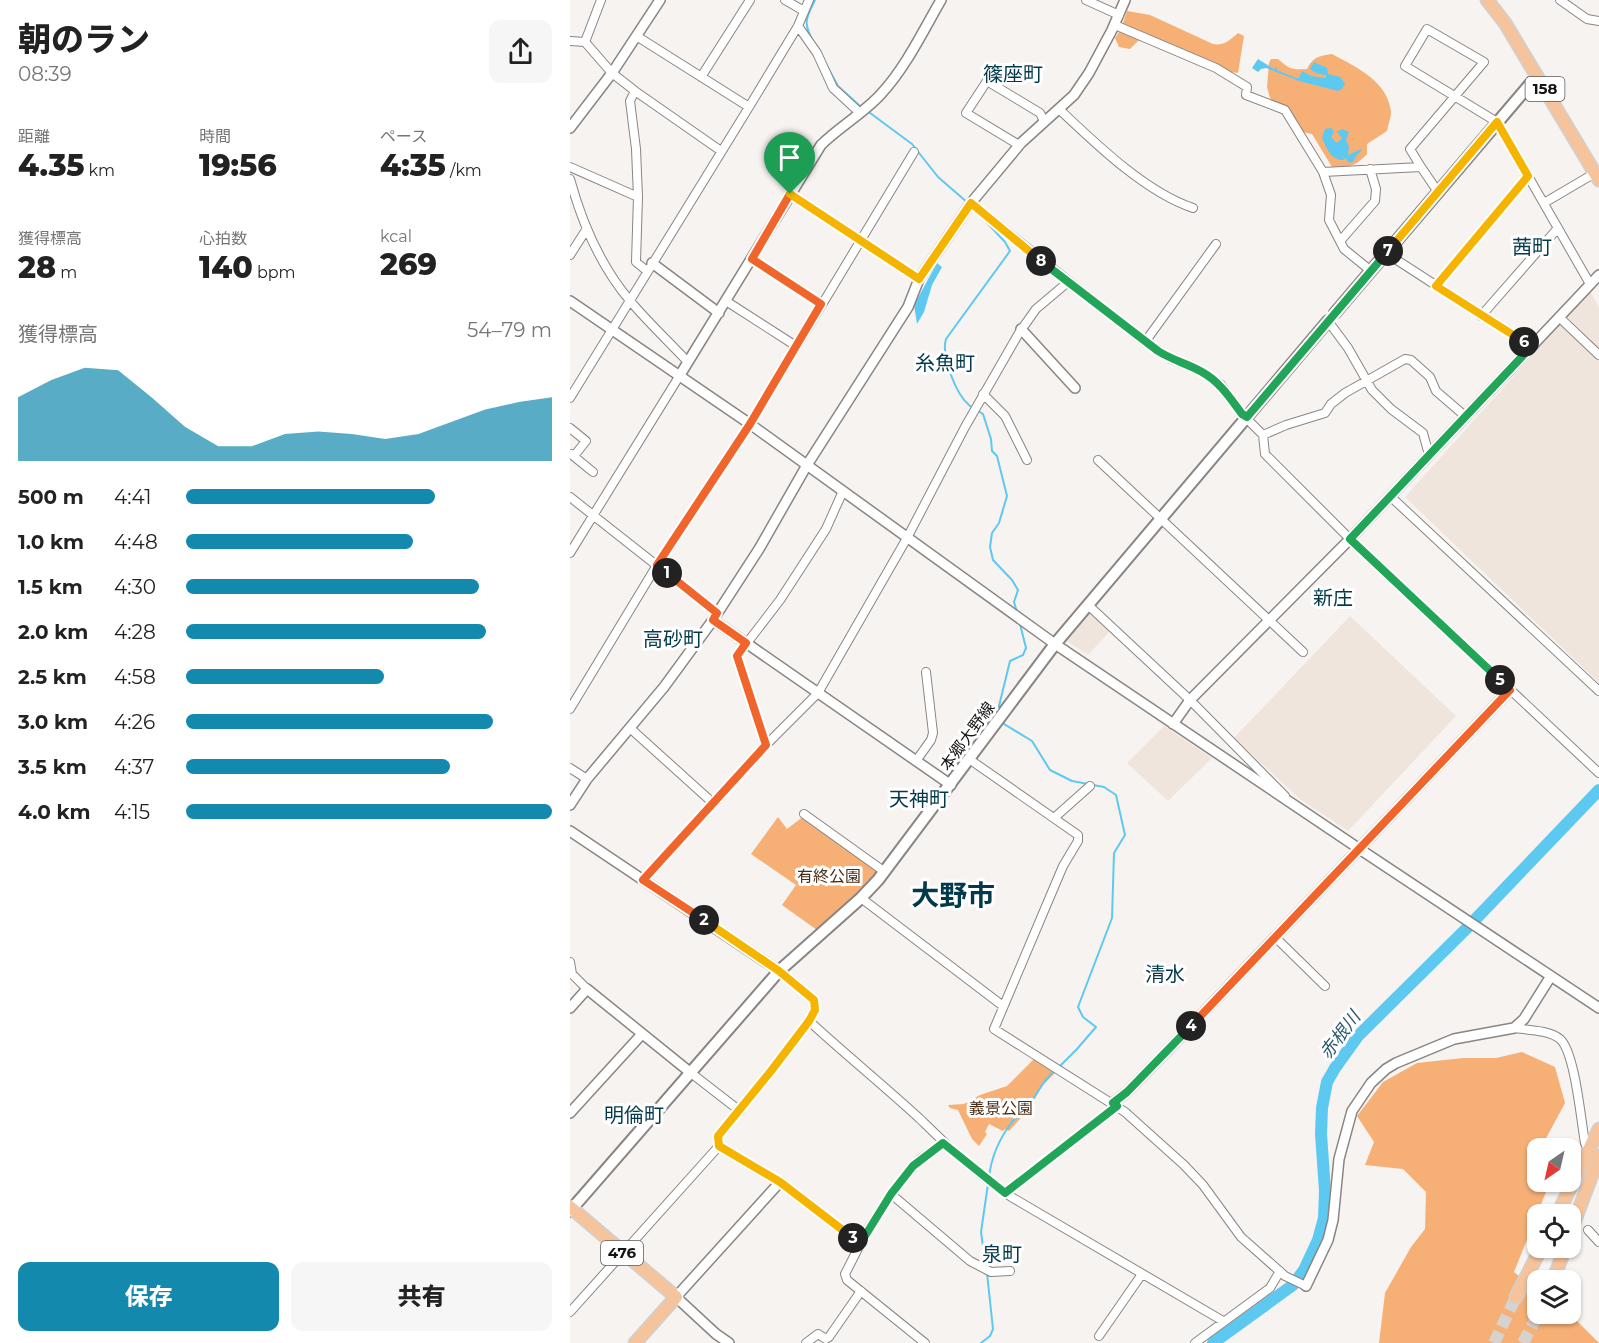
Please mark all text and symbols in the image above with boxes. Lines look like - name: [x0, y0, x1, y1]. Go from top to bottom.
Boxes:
- text: 朝のラン: [18, 19, 150, 59]
- button: share: [489, 20, 552, 83]
- text: 08:39: [18, 62, 72, 86]
- district label: 篠座町: [983, 62, 1043, 86]
- road number: 158: [1526, 77, 1564, 101]
- text: 距離: [18, 127, 50, 146]
- text: 時間: [199, 127, 231, 146]
- text: ペース: [380, 127, 427, 146]
- pin: [764, 132, 815, 194]
- icon: arrive: [773, 141, 806, 174]
- text: 4.35: [18, 147, 84, 184]
- text: 19:56: [199, 147, 277, 184]
- text: 4:35: [380, 147, 446, 184]
- text: km: [84, 161, 115, 180]
- text: /km: [446, 161, 482, 180]
- text: kcal: [380, 227, 412, 246]
- text: 獲得標高: [18, 229, 82, 248]
- text: 心拍数: [199, 229, 247, 248]
- district label: 茜町: [1512, 235, 1552, 259]
- pin: 7: [1373, 236, 1403, 266]
- text: 7: [1383, 241, 1393, 260]
- text: 269: [380, 246, 437, 283]
- pin: 8: [1026, 246, 1056, 276]
- text: 28: [18, 249, 56, 286]
- text: 140: [199, 249, 253, 286]
- text: 8: [1036, 251, 1046, 270]
- text: m: [56, 263, 77, 282]
- text: bpm: [253, 263, 296, 282]
- text: 54–79 m: [467, 318, 552, 342]
- text: 獲得標高: [18, 322, 98, 346]
- pin: 6: [1509, 327, 1539, 357]
- text: 6: [1519, 332, 1529, 351]
- district label: 糸魚町: [915, 351, 975, 375]
- text: 500 m: [18, 485, 84, 509]
- text: 4:41: [114, 485, 152, 509]
- text: 1.0 km: [18, 530, 84, 554]
- text: 4:48: [114, 530, 158, 554]
- pin: 1: [652, 558, 682, 588]
- text: 1: [664, 563, 670, 582]
- text: 1.5 km: [18, 575, 83, 599]
- text: 4:30: [114, 575, 156, 599]
- district label: 新庄: [1313, 586, 1353, 610]
- text: 2.0 km: [18, 620, 88, 644]
- text: 4:28: [114, 620, 156, 644]
- district label: 高砂町: [643, 627, 703, 651]
- text: 2.5 km: [18, 665, 87, 689]
- text: 4:58: [114, 665, 156, 689]
- pin: 5: [1485, 665, 1515, 695]
- text: 5: [1495, 670, 1505, 689]
- street label: 本郷大野線: [936, 698, 999, 774]
- text: 3.0 km: [18, 710, 88, 734]
- text: 4:26: [114, 710, 155, 734]
- text: 3.5 km: [18, 755, 87, 779]
- text: 4:37: [114, 755, 154, 779]
- district label: 天神町: [889, 787, 949, 811]
- text: 4.0 km: [18, 800, 90, 824]
- text: 4:15: [114, 800, 150, 824]
- park label: 有終公園: [797, 867, 861, 886]
- district label: 大野市: [911, 878, 995, 912]
- pin: 2: [689, 905, 719, 935]
- text: 2: [699, 910, 709, 929]
- district label: 清水: [1145, 962, 1185, 986]
- water label: 赤根川: [1315, 1005, 1366, 1063]
- pin: 4: [1176, 1011, 1206, 1041]
- text: 4: [1185, 1016, 1197, 1035]
- park label: 義景公園: [969, 1099, 1033, 1118]
- district label: 明倫町: [604, 1103, 664, 1127]
- north arrow: [1527, 1138, 1581, 1192]
- map controls: [1527, 1138, 1581, 1324]
- button: locate: [1527, 1204, 1581, 1258]
- pin: 3: [838, 1223, 868, 1253]
- text: 3: [848, 1228, 858, 1247]
- road number: 476: [601, 1241, 643, 1265]
- district label: 泉町: [982, 1242, 1022, 1266]
- button: 保存: [18, 1262, 279, 1331]
- button: 共有: [291, 1262, 552, 1331]
- button: layers: [1527, 1270, 1581, 1324]

